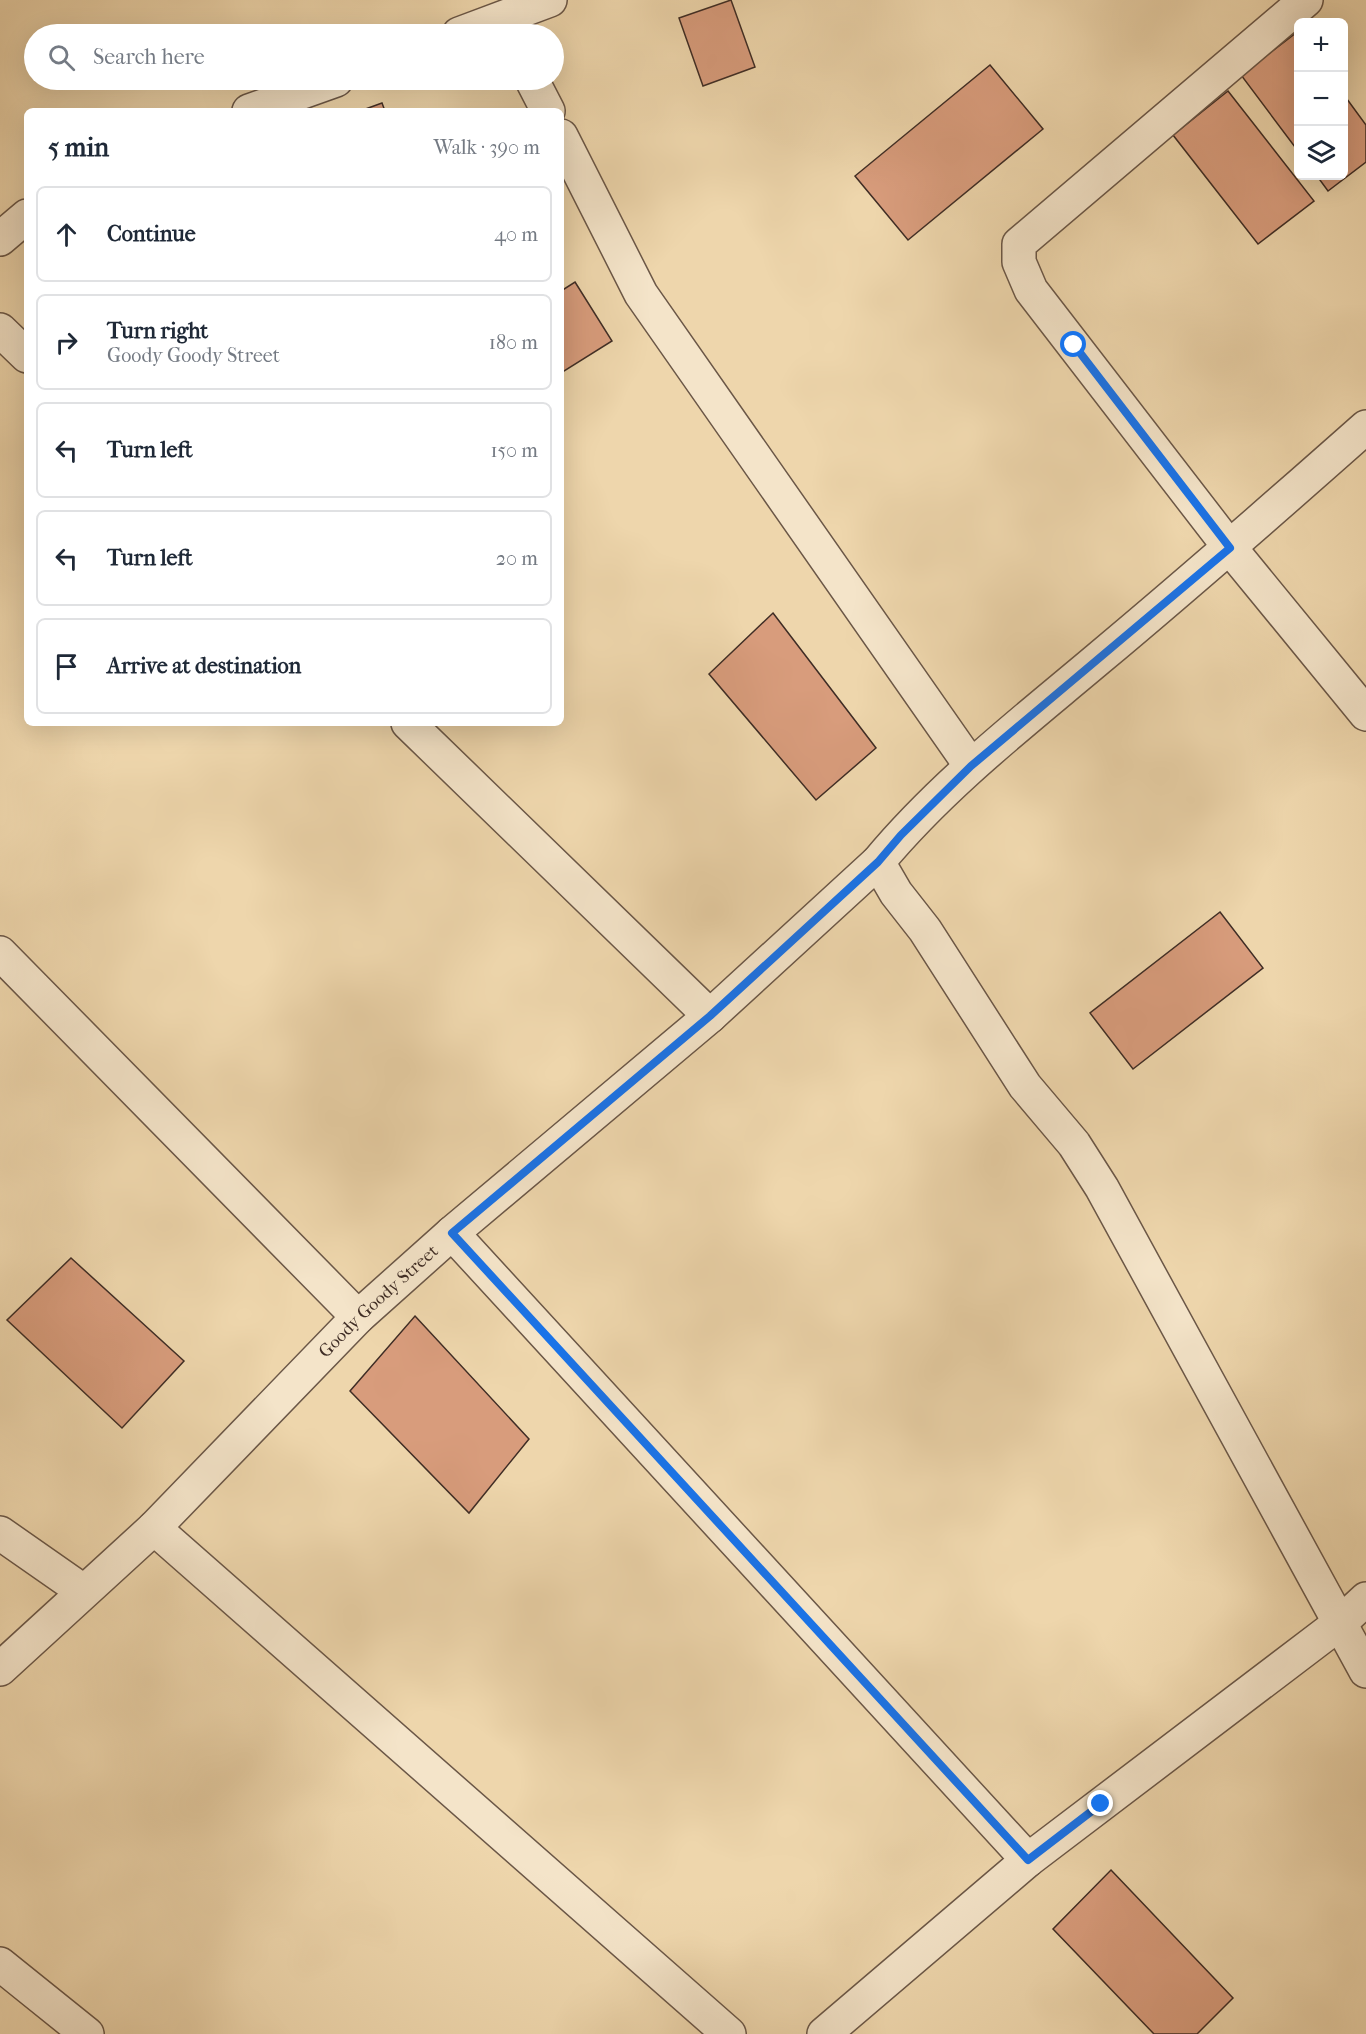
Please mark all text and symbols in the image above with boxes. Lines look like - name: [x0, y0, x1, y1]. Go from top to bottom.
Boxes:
- map controls: [1294, 18, 1348, 180]
- button: +: [1294, 18, 1348, 72]
- search box: [24, 24, 564, 90]
- icon: search: [45, 41, 78, 74]
- text: Search here: [93, 44, 205, 70]
- button: −: [1294, 72, 1348, 126]
- button: layers: [1294, 126, 1348, 180]
- text: 5 min: [48, 132, 109, 163]
- text: Walk · 390 m: [433, 136, 540, 159]
- icon: ahead: [50, 218, 83, 251]
- text: Continue: [107, 221, 196, 247]
- text: 40 m: [494, 223, 538, 246]
- text: Turn right: [107, 318, 208, 344]
- icon: right: [50, 326, 83, 359]
- text: 180 m: [489, 331, 538, 354]
- route start: [1060, 331, 1086, 357]
- text: Goody Goody Street: [107, 344, 280, 367]
- icon: left: [50, 434, 83, 467]
- text: Turn left: [107, 437, 193, 463]
- text: 150 m: [490, 439, 538, 462]
- icon: left: [50, 542, 83, 575]
- text: Turn left: [107, 545, 193, 571]
- text: 20 m: [496, 547, 538, 570]
- icon: arrive: [50, 650, 83, 683]
- text: Arrive at destination: [107, 653, 301, 679]
- street label: Goody Goody Street: [314, 1240, 443, 1362]
- route end: [1087, 1790, 1113, 1816]

